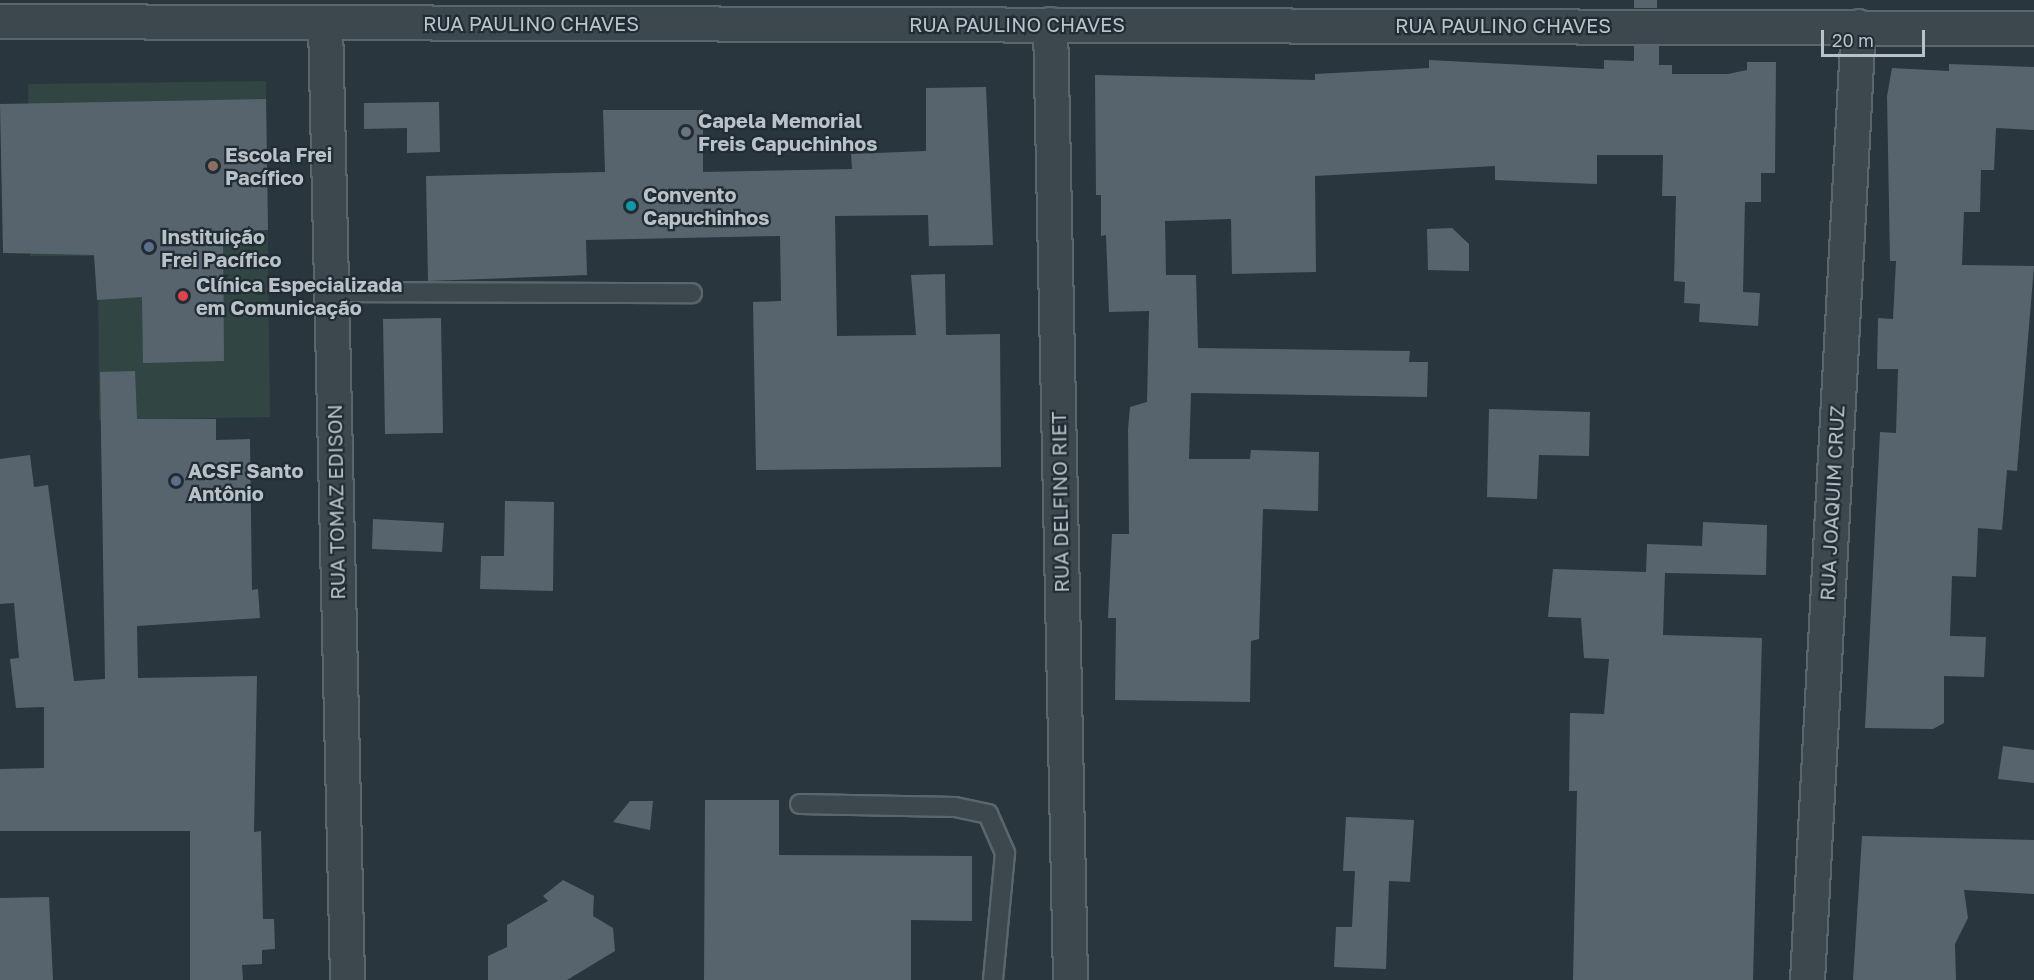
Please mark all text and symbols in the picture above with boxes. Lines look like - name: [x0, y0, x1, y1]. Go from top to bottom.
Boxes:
- street label: RUA PAULINO CHAVES: [423, 11, 639, 35]
- street label: RUA PAULINO CHAVES: [909, 12, 1125, 36]
- street label: RUA PAULINO CHAVES: [1395, 13, 1611, 37]
- scale bar: [1824, 18, 1928, 56]
- text: 20 m: [1832, 29, 1874, 51]
- place label: Capela Memorial Freis Capuchinhos: [698, 108, 877, 155]
- marker: Capela Memorial Freis Capuchinhos: [679, 125, 693, 139]
- place label: Escola Frei Pacífico: [225, 142, 332, 189]
- marker: Escola Frei Pacífico: [206, 159, 220, 173]
- place label: Convento Capuchinhos: [643, 183, 769, 230]
- marker: Convento Capuchinhos: [624, 199, 638, 213]
- place label: Instituição Frei Pacífico: [161, 224, 281, 271]
- marker: Instituição Frei Pacífico: [142, 240, 156, 254]
- place label: Clínica Especializada em Comunicação: [196, 272, 402, 319]
- marker: Clínica Especializada em Comunicação: [174, 287, 192, 305]
- street label: RUA TOMAZ EDISON: [322, 404, 350, 600]
- street label: RUA JOAQUIM CRUZ: [1815, 405, 1849, 601]
- street label: RUA DELFINO RIET: [1046, 411, 1074, 593]
- place label: ACSF Santo Antônio: [188, 458, 303, 505]
- marker: ACSF Santo Antônio: [169, 474, 183, 488]

